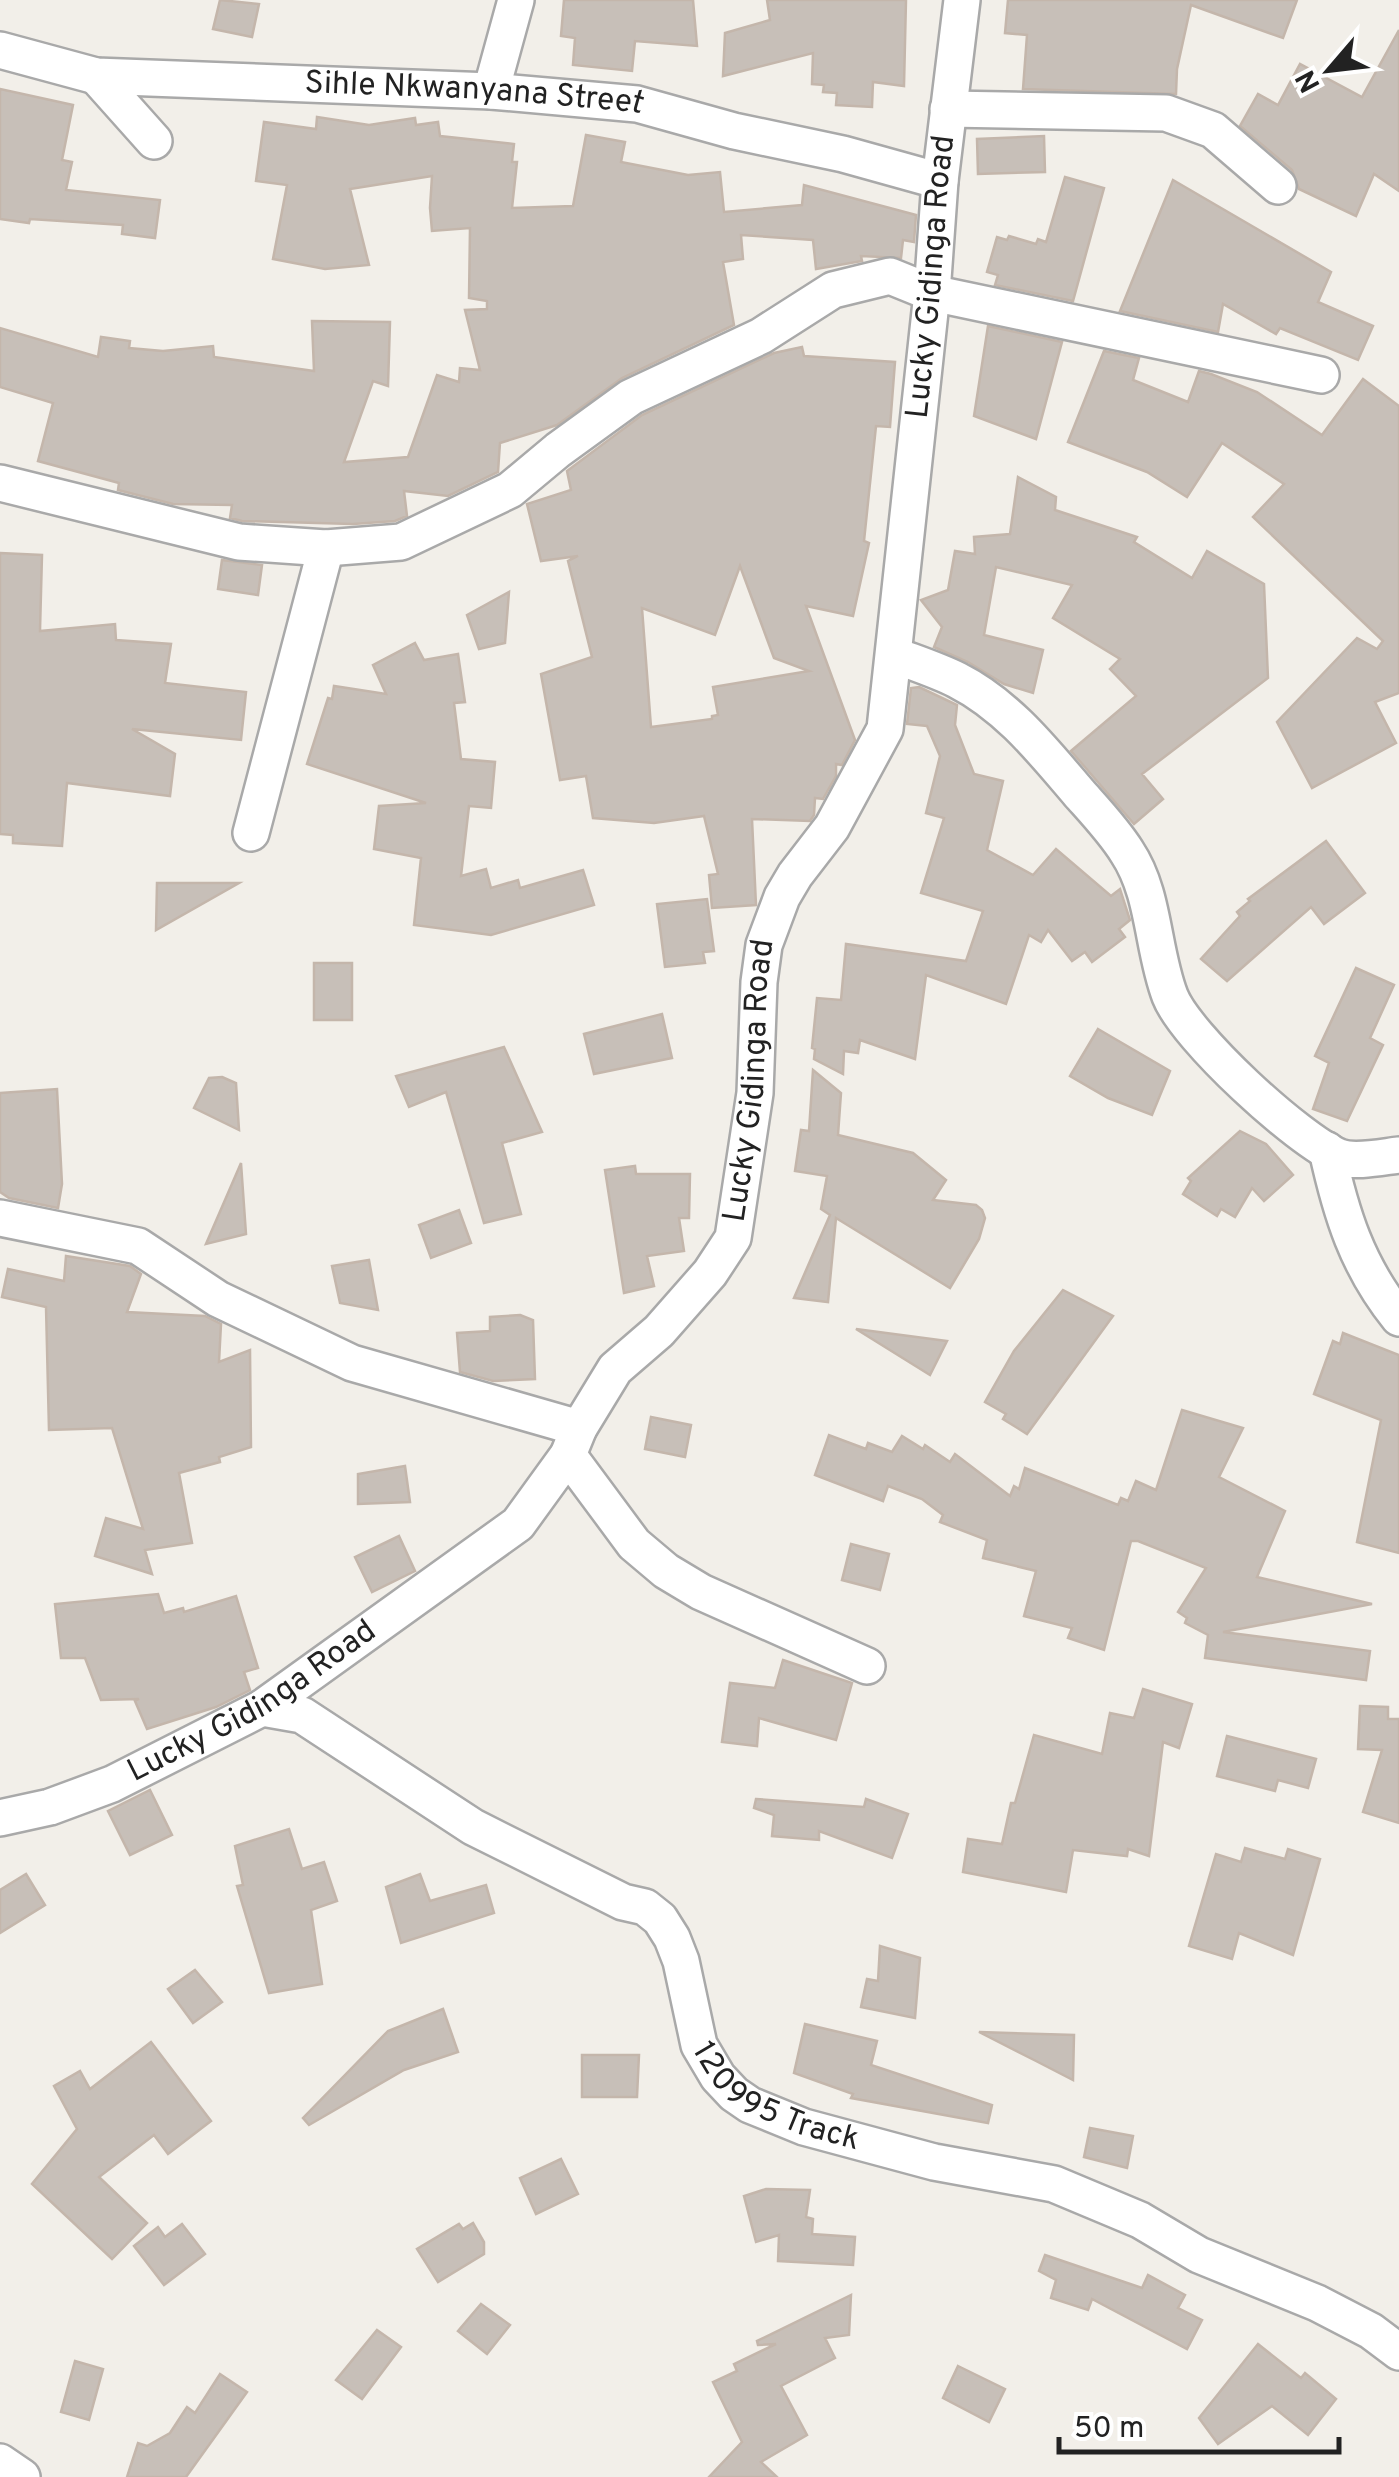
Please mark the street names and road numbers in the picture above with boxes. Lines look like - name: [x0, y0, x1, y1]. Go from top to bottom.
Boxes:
- street label: Sihle Nkwanyana Street: [304, 64, 649, 125]
- street label: Lucky Gidinga Road: [899, 133, 965, 420]
- street label: Lucky Gidinga Road: [716, 937, 785, 1225]
- street label: Lucky Gidinga Road: [121, 1612, 385, 1793]
- street label: 120995 Track: [682, 2035, 864, 2161]

